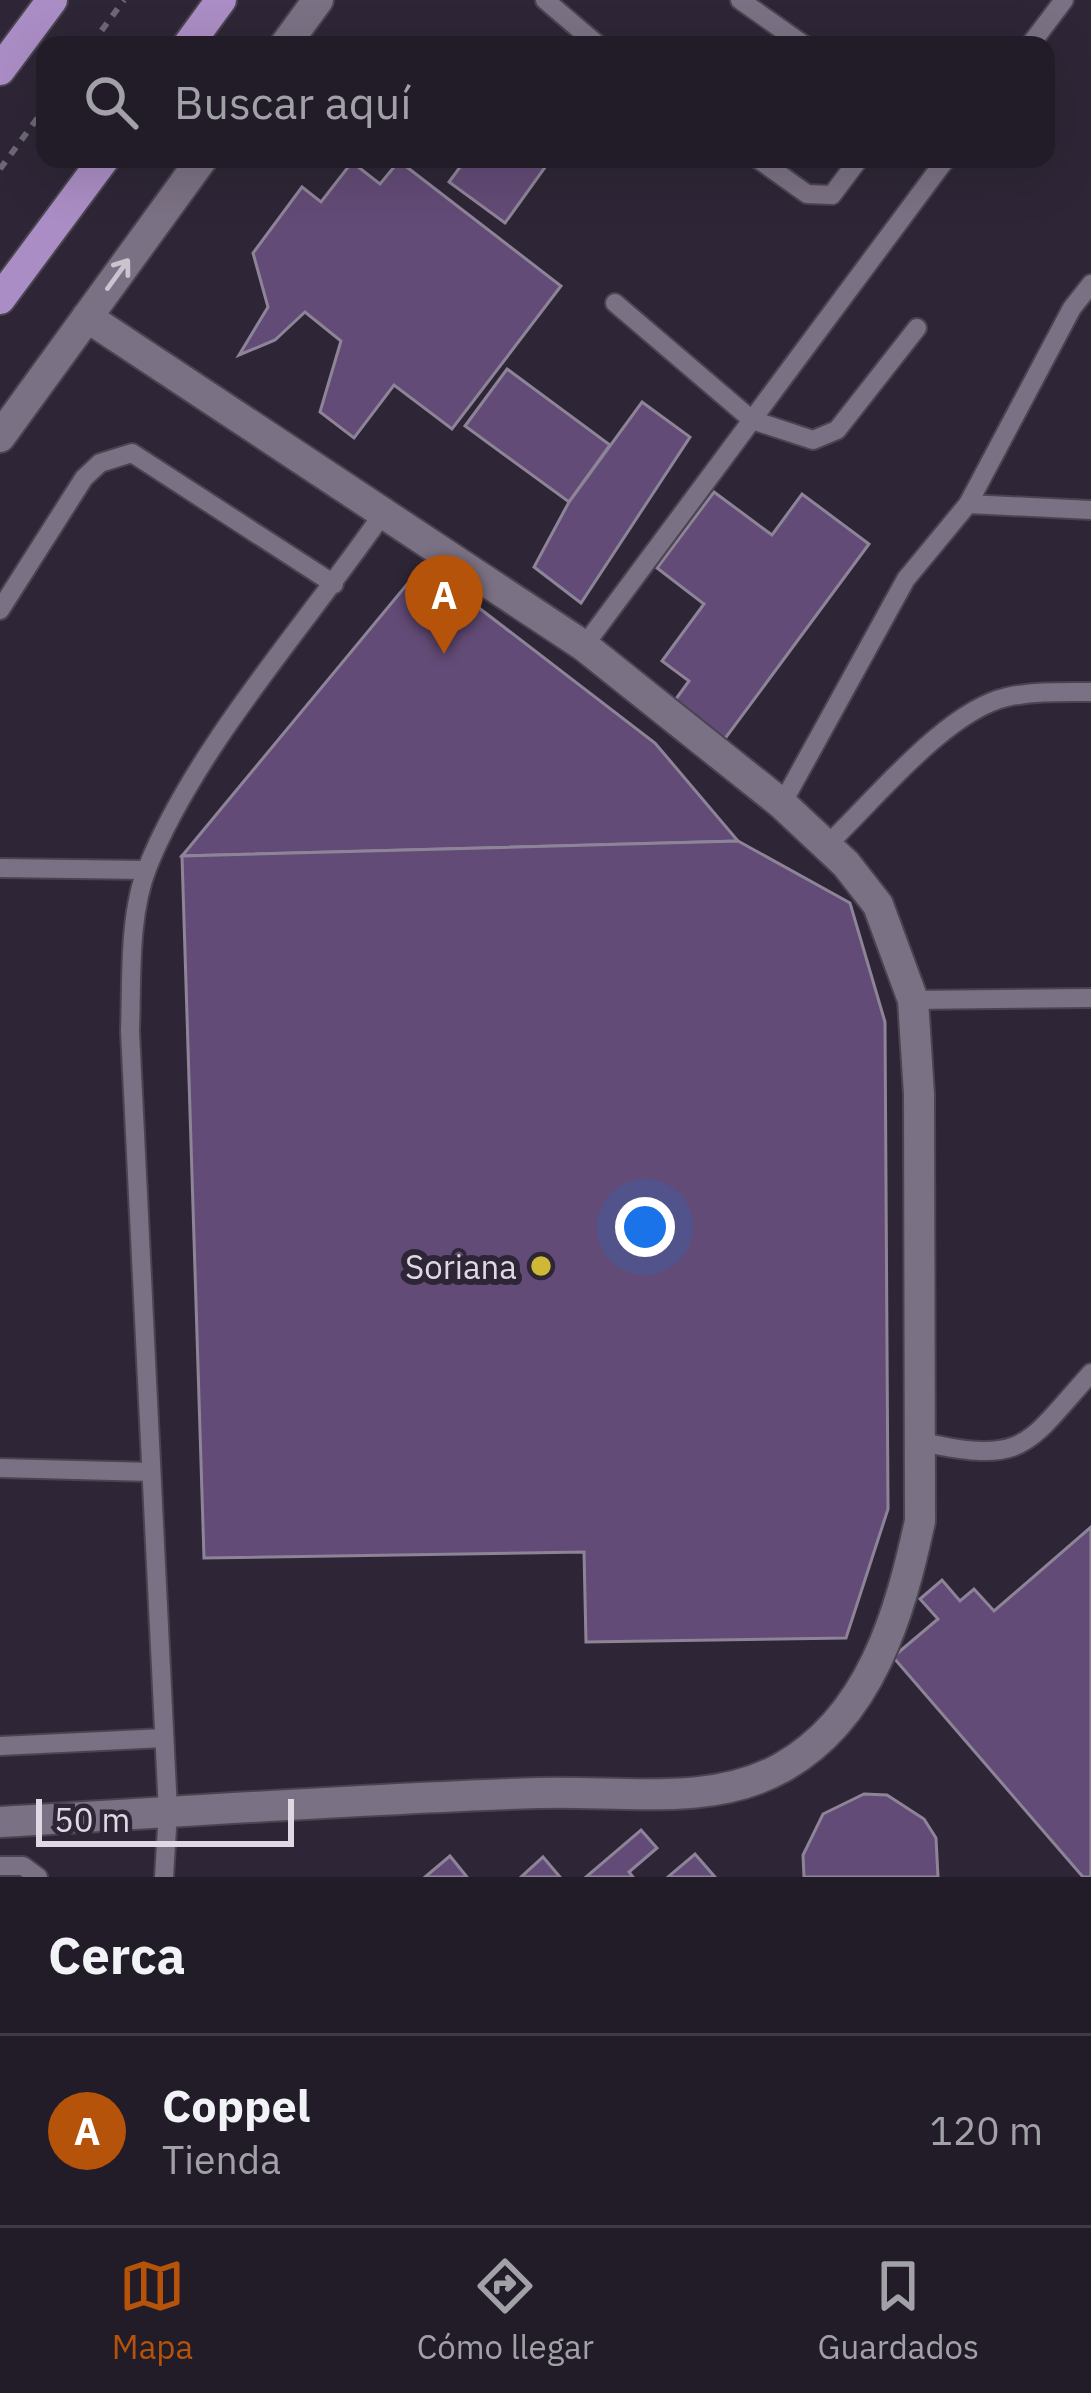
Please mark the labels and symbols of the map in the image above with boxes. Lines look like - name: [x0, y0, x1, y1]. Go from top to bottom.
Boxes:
- one-way arrow: [104, 258, 130, 291]
- pin: A: [405, 555, 483, 654]
- your location: [615, 1197, 675, 1257]
- place label: Soriana: [405, 1245, 517, 1288]
- marker: Soriana: [528, 1253, 554, 1279]
- scale bar: [36, 1793, 294, 1846]

